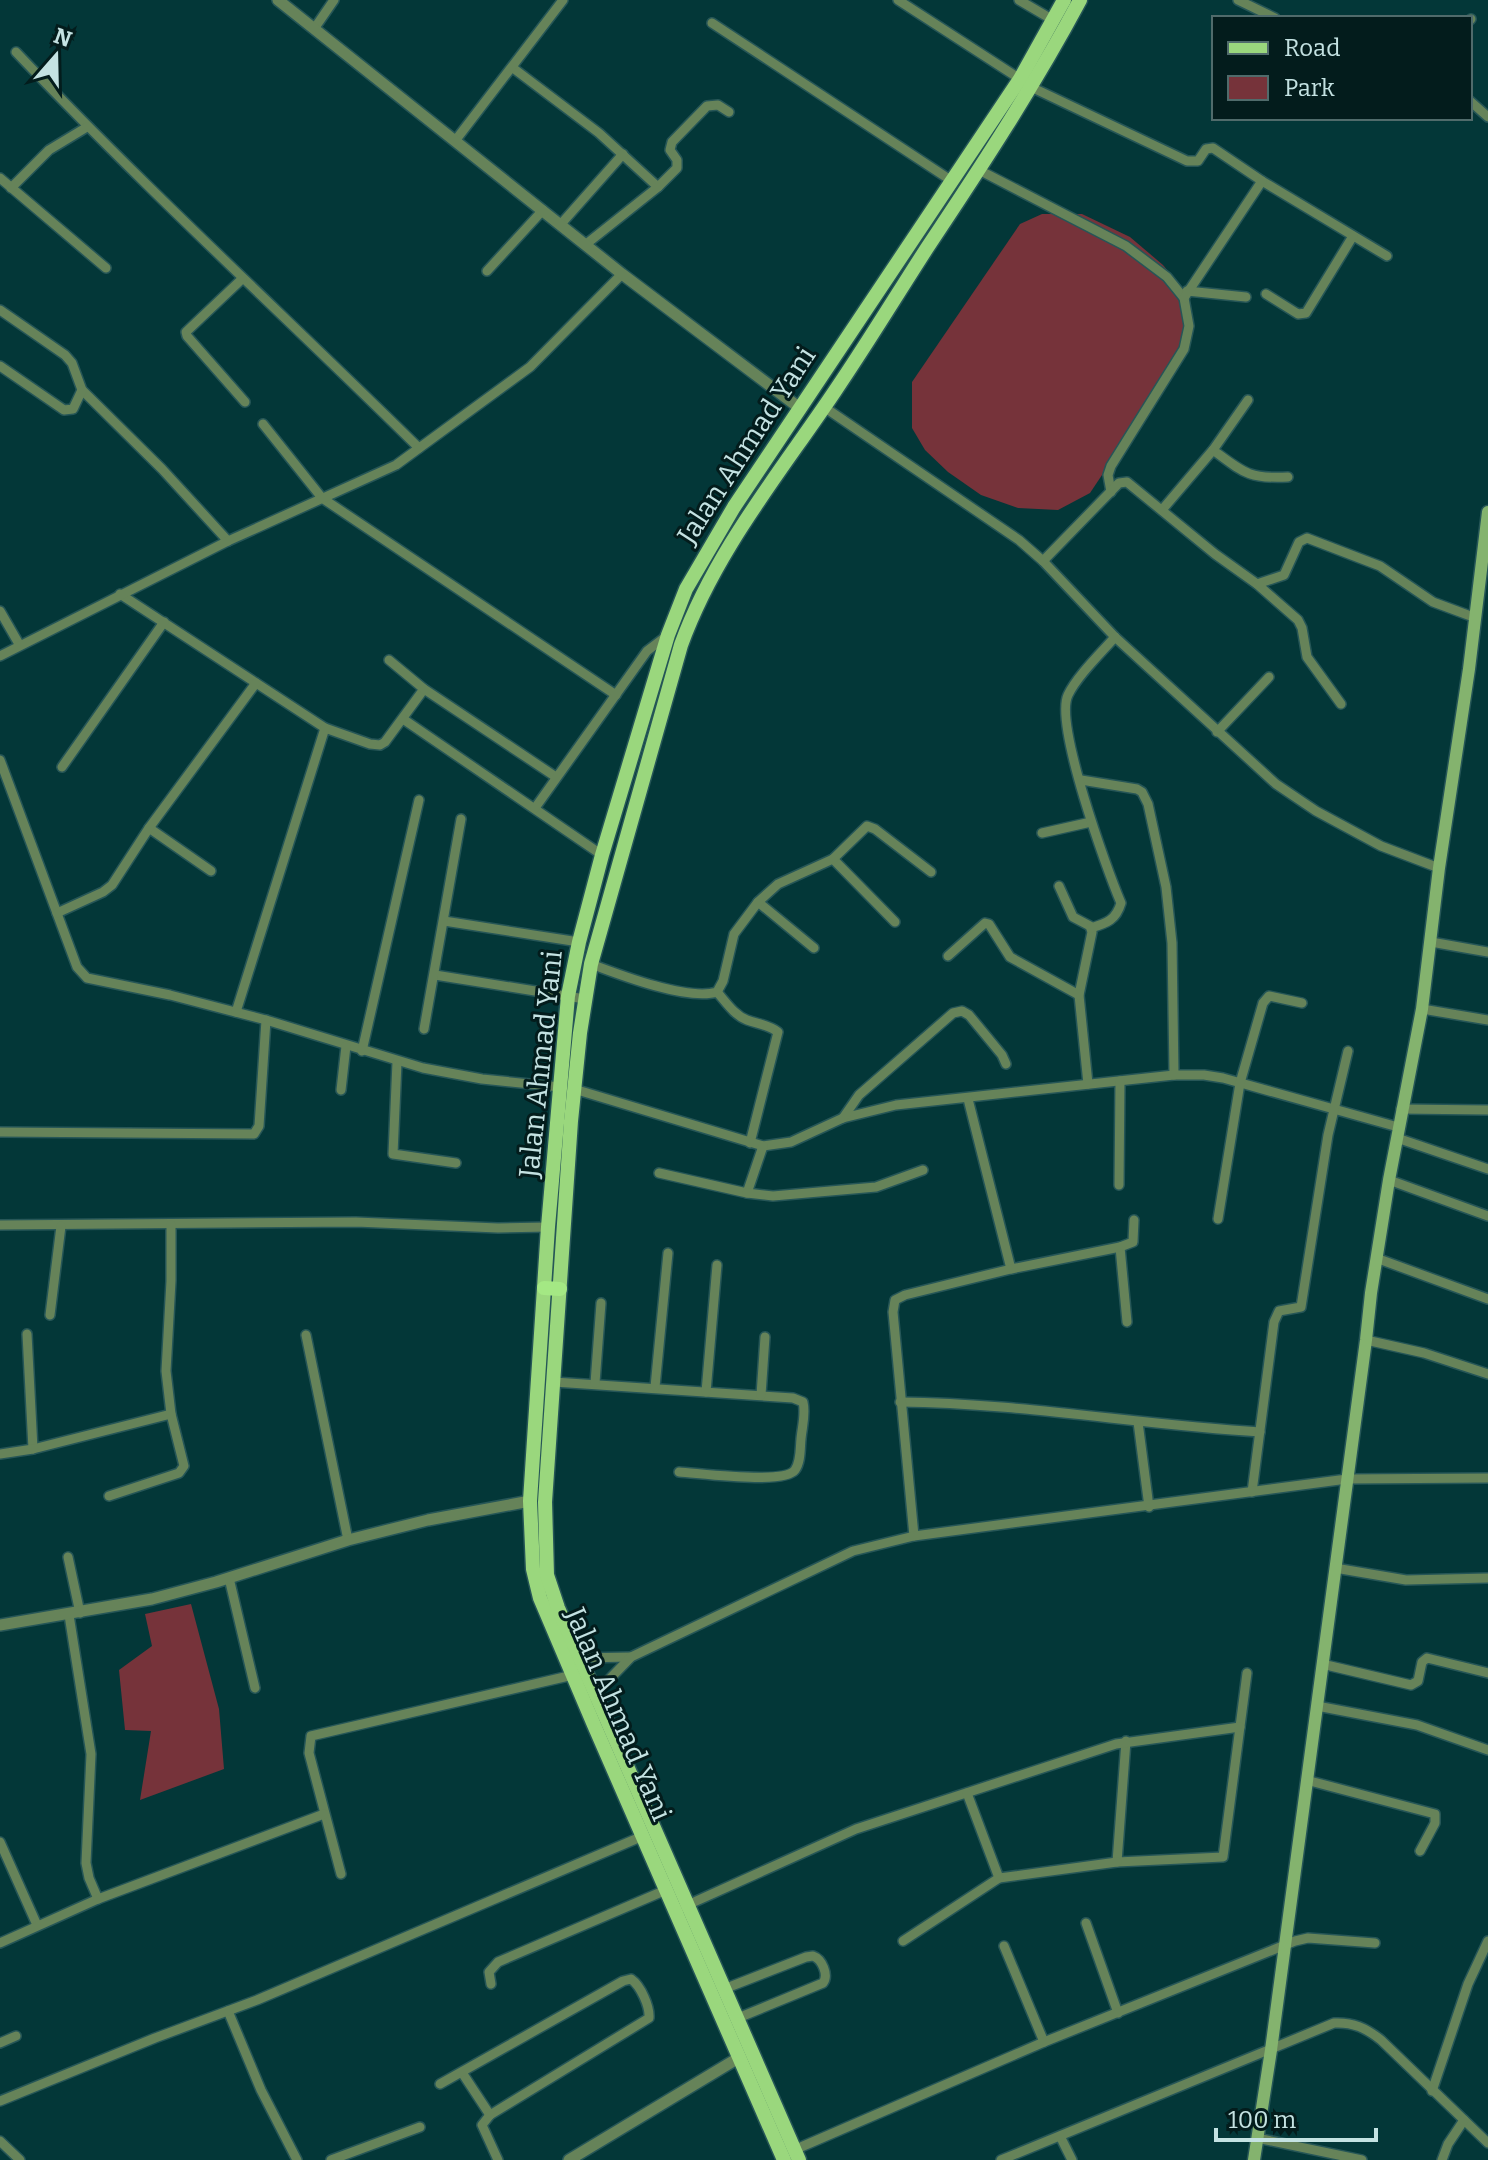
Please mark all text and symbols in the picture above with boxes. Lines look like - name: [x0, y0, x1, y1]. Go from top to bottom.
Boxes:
- north arrow: [16, 16, 96, 96]
- legend: [1212, 16, 1472, 120]
- text: N: [50, 22, 75, 53]
- text: Road: [1284, 34, 1340, 62]
- text: Park: [1284, 74, 1335, 102]
- street label: Jalan Ahmad Yani: [670, 341, 822, 551]
- street label: Jalan Ahmad Yani: [512, 949, 569, 1180]
- street label: Jalan Ahmad Yani: [558, 1602, 678, 1826]
- scale bar: [1216, 2092, 1376, 2142]
- text: 100 m: [1228, 2106, 1296, 2134]

